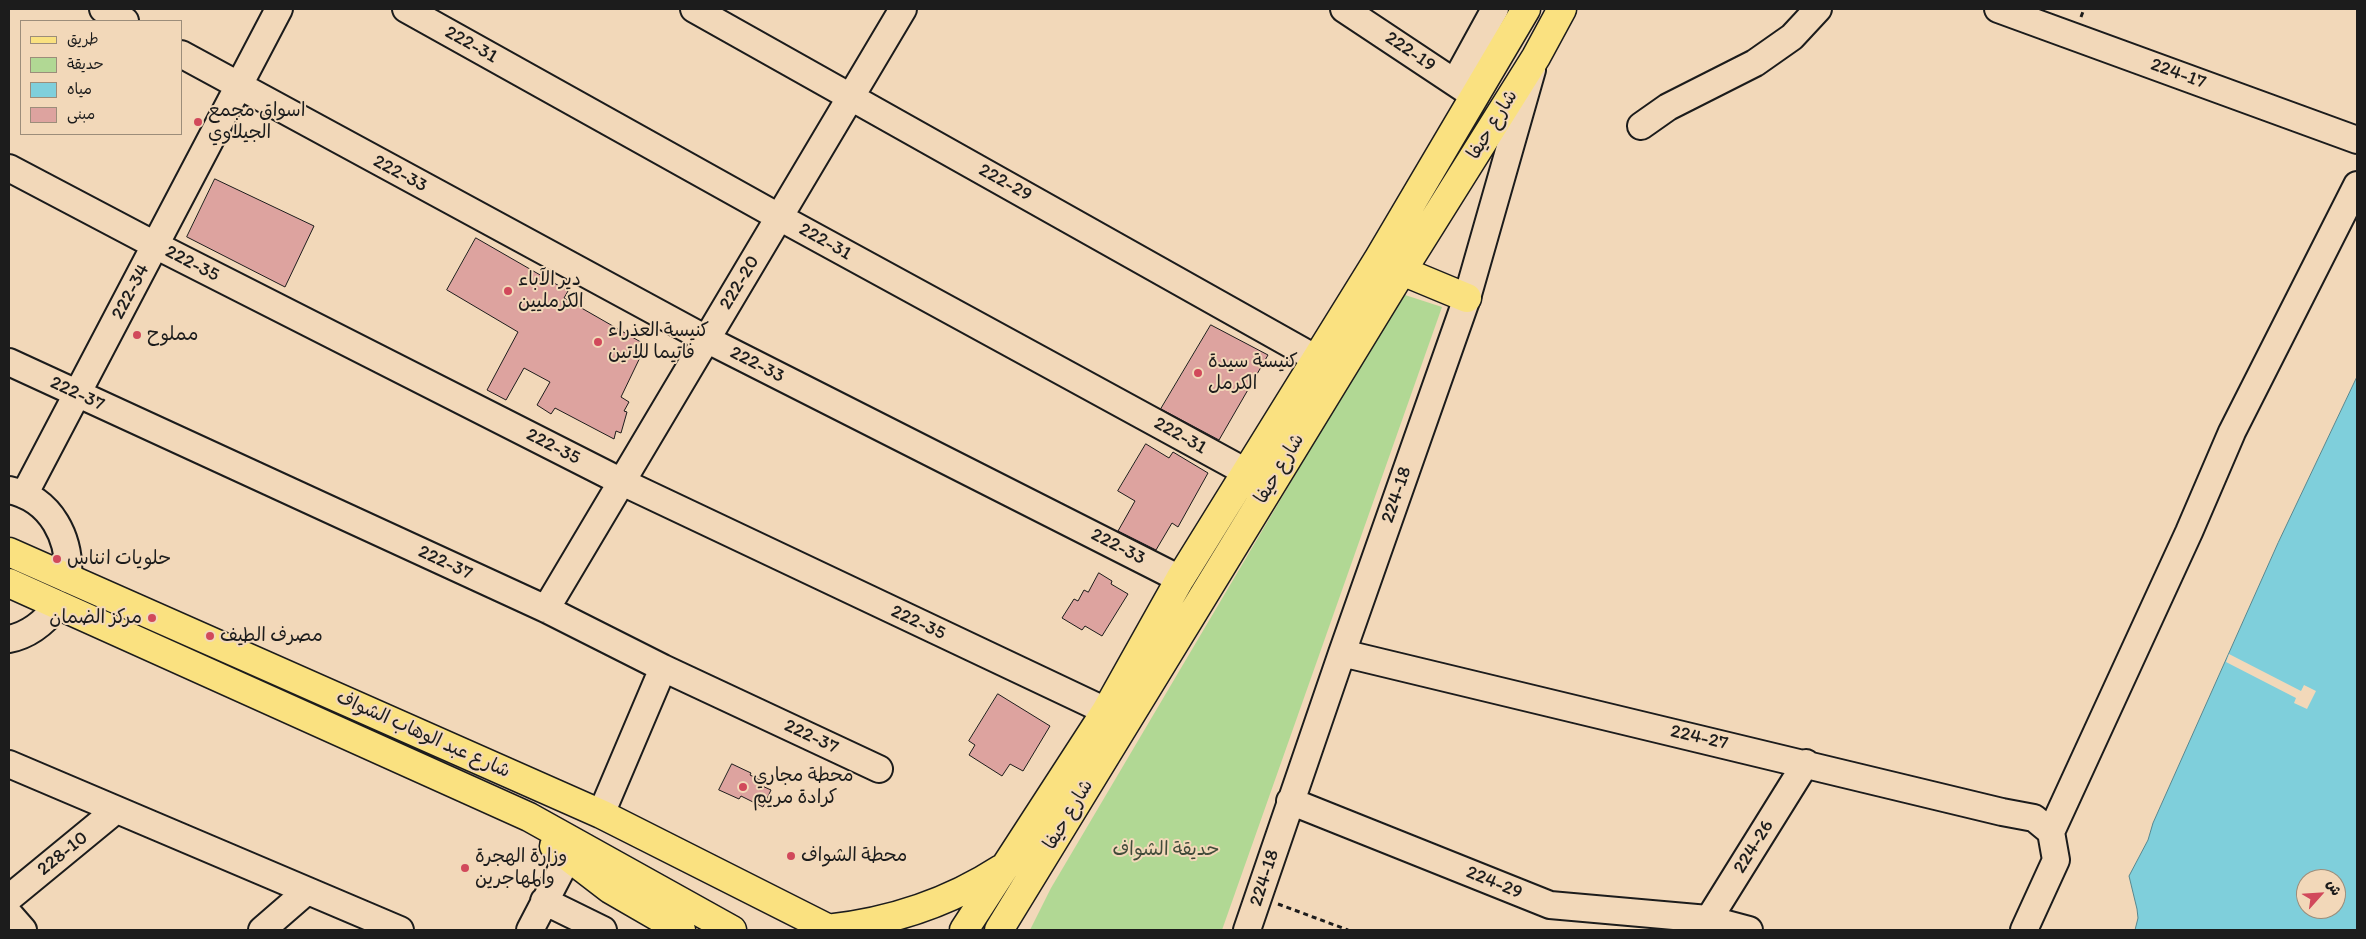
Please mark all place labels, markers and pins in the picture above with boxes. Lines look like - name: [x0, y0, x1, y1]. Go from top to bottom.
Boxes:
- place label: اسواق مجمع الجيلاوي: [208, 100, 305, 144]
- marker: اسواق مجمع الجيلاوي: [192, 116, 204, 128]
- place label: دير الآباء الكرمليين: [518, 269, 584, 313]
- marker: دير الآباء الكرمليين: [502, 285, 514, 297]
- place label: كنيسة العذراء فاتيما للاتين: [608, 320, 709, 364]
- place label: مملوح: [147, 324, 198, 346]
- marker: مملوح: [131, 329, 143, 341]
- marker: كنيسة العذراء فاتيما للاتين: [592, 336, 604, 348]
- place label: كنيسة سيدة الكرمل: [1208, 351, 1298, 395]
- marker: كنيسة سيدة الكرمل: [1192, 367, 1204, 379]
- place label: حلويات انناس: [67, 548, 171, 570]
- marker: حلويات انناس: [51, 553, 63, 565]
- place label: مركز الضمان: [49, 607, 142, 629]
- marker: مركز الضمان: [146, 612, 158, 624]
- place label: مصرف الطيف: [220, 625, 323, 647]
- marker: مصرف الطيف: [204, 630, 216, 642]
- place label: محطة مجاري كرادة مريم: [753, 765, 854, 809]
- marker: محطة مجاري كرادة مريم: [737, 781, 749, 793]
- place label: محطة الشواف: [801, 845, 907, 867]
- place label: وزارة الهجرة والمهاجرين: [475, 846, 567, 890]
- marker: محطة الشواف: [785, 850, 797, 862]
- marker: وزارة الهجرة والمهاجرين: [459, 862, 471, 874]

